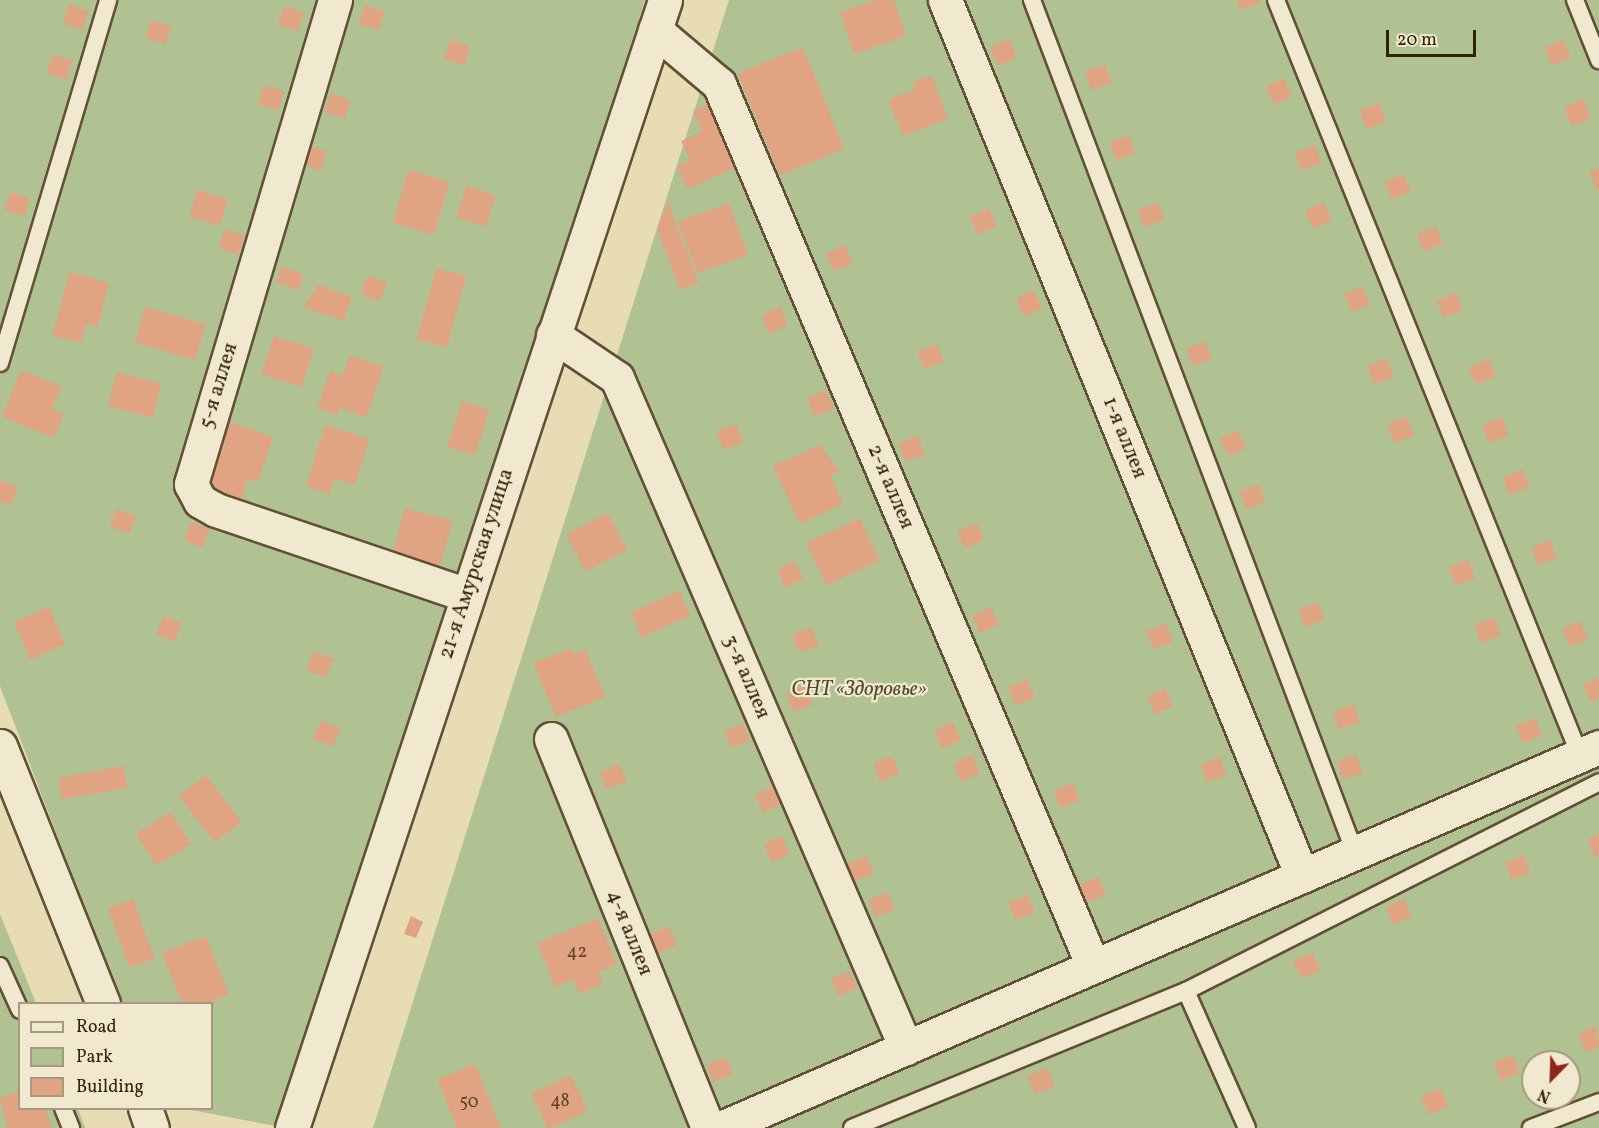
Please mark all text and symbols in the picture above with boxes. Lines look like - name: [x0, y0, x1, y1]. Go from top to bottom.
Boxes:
- scale bar: [1389, 18, 1479, 56]
- text: 20 m: [1397, 28, 1437, 53]
- street label: 5-я аллея: [194, 340, 244, 432]
- street label: 1-я аллея: [1096, 394, 1152, 482]
- street label: 2-я аллея: [861, 441, 919, 533]
- street label: 21-я Амурская улица: [434, 465, 520, 663]
- street label: 3-я аллея: [717, 631, 775, 723]
- park label: СНТ «Здоровье»: [791, 677, 927, 703]
- street label: 4-я аллея: [600, 887, 658, 979]
- house number: 42: [567, 942, 587, 964]
- legend: [18, 1002, 213, 1110]
- text: Road: [76, 1015, 117, 1040]
- text: Park: [76, 1045, 113, 1070]
- north arrow: [1521, 1050, 1581, 1110]
- text: Building: [76, 1075, 144, 1100]
- text: N: [1535, 1082, 1554, 1107]
- house number: 48: [550, 1091, 570, 1113]
- house number: 50: [459, 1092, 479, 1114]

